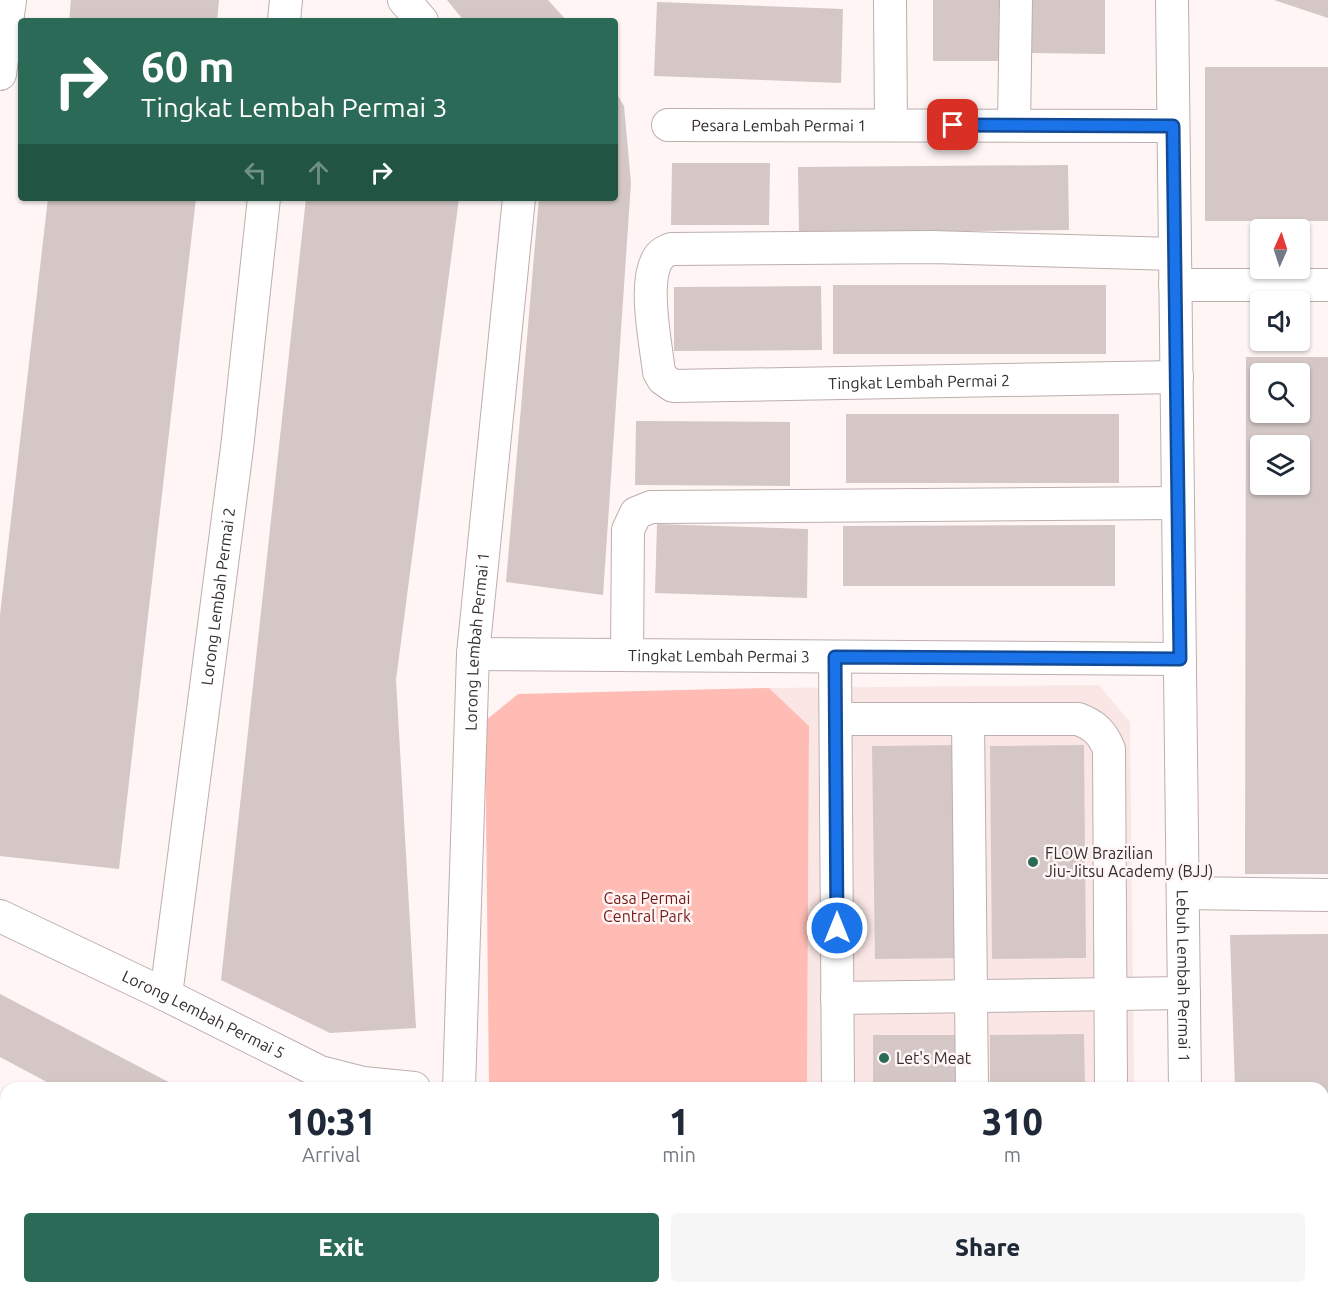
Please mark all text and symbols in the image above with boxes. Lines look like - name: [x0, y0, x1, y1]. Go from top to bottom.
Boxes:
- icon: right: [42, 42, 120, 120]
- text: 60 m: [141, 43, 235, 90]
- text: Tingkat Lembah Permai 3: [141, 92, 448, 122]
- pin: [927, 99, 978, 150]
- icon: arrive: [936, 108, 969, 141]
- street label: Pesara Lembah Permai 1: [691, 116, 867, 134]
- icon: left: [239, 156, 272, 189]
- icon: ahead: [302, 156, 335, 189]
- icon: right: [365, 156, 398, 189]
- north arrow: [1250, 219, 1310, 279]
- map controls: [1250, 219, 1310, 495]
- button: sound: [1250, 291, 1310, 351]
- button: search: [1250, 363, 1310, 423]
- street label: Tingkat Lembah Permai 2: [828, 371, 1010, 392]
- button: layers: [1250, 435, 1310, 495]
- street label: Lorong Lembah Permai 2: [197, 506, 238, 686]
- street label: Lorong Lembah Permai 1: [462, 551, 492, 731]
- street label: Tingkat Lembah Permai 3: [628, 646, 810, 665]
- place label: FLOW Brazilian Jiu-Jitsu Academy (BJJ): [1045, 844, 1213, 881]
- marker: FLOW Brazilian Jiu-Jitsu Academy (BJJ): [1026, 855, 1040, 869]
- park label: Casa Permai Central Park: [603, 889, 691, 925]
- street label: Lebuh Lembah Permai 1: [1174, 890, 1194, 1062]
- position arrow: [805, 896, 869, 960]
- street label: Lorong Lembah Permai 5: [119, 967, 288, 1062]
- place label: Let's Meat: [896, 1049, 972, 1067]
- marker: Let's Meat: [877, 1051, 891, 1065]
- text: 10:31: [286, 1101, 376, 1142]
- text: 1: [669, 1101, 689, 1142]
- text: 310: [982, 1101, 1043, 1142]
- text: Arrival: [302, 1143, 360, 1166]
- text: min: [662, 1143, 696, 1166]
- text: m: [1004, 1143, 1021, 1166]
- button: Exit: [24, 1213, 659, 1282]
- button: Share: [671, 1213, 1305, 1282]

